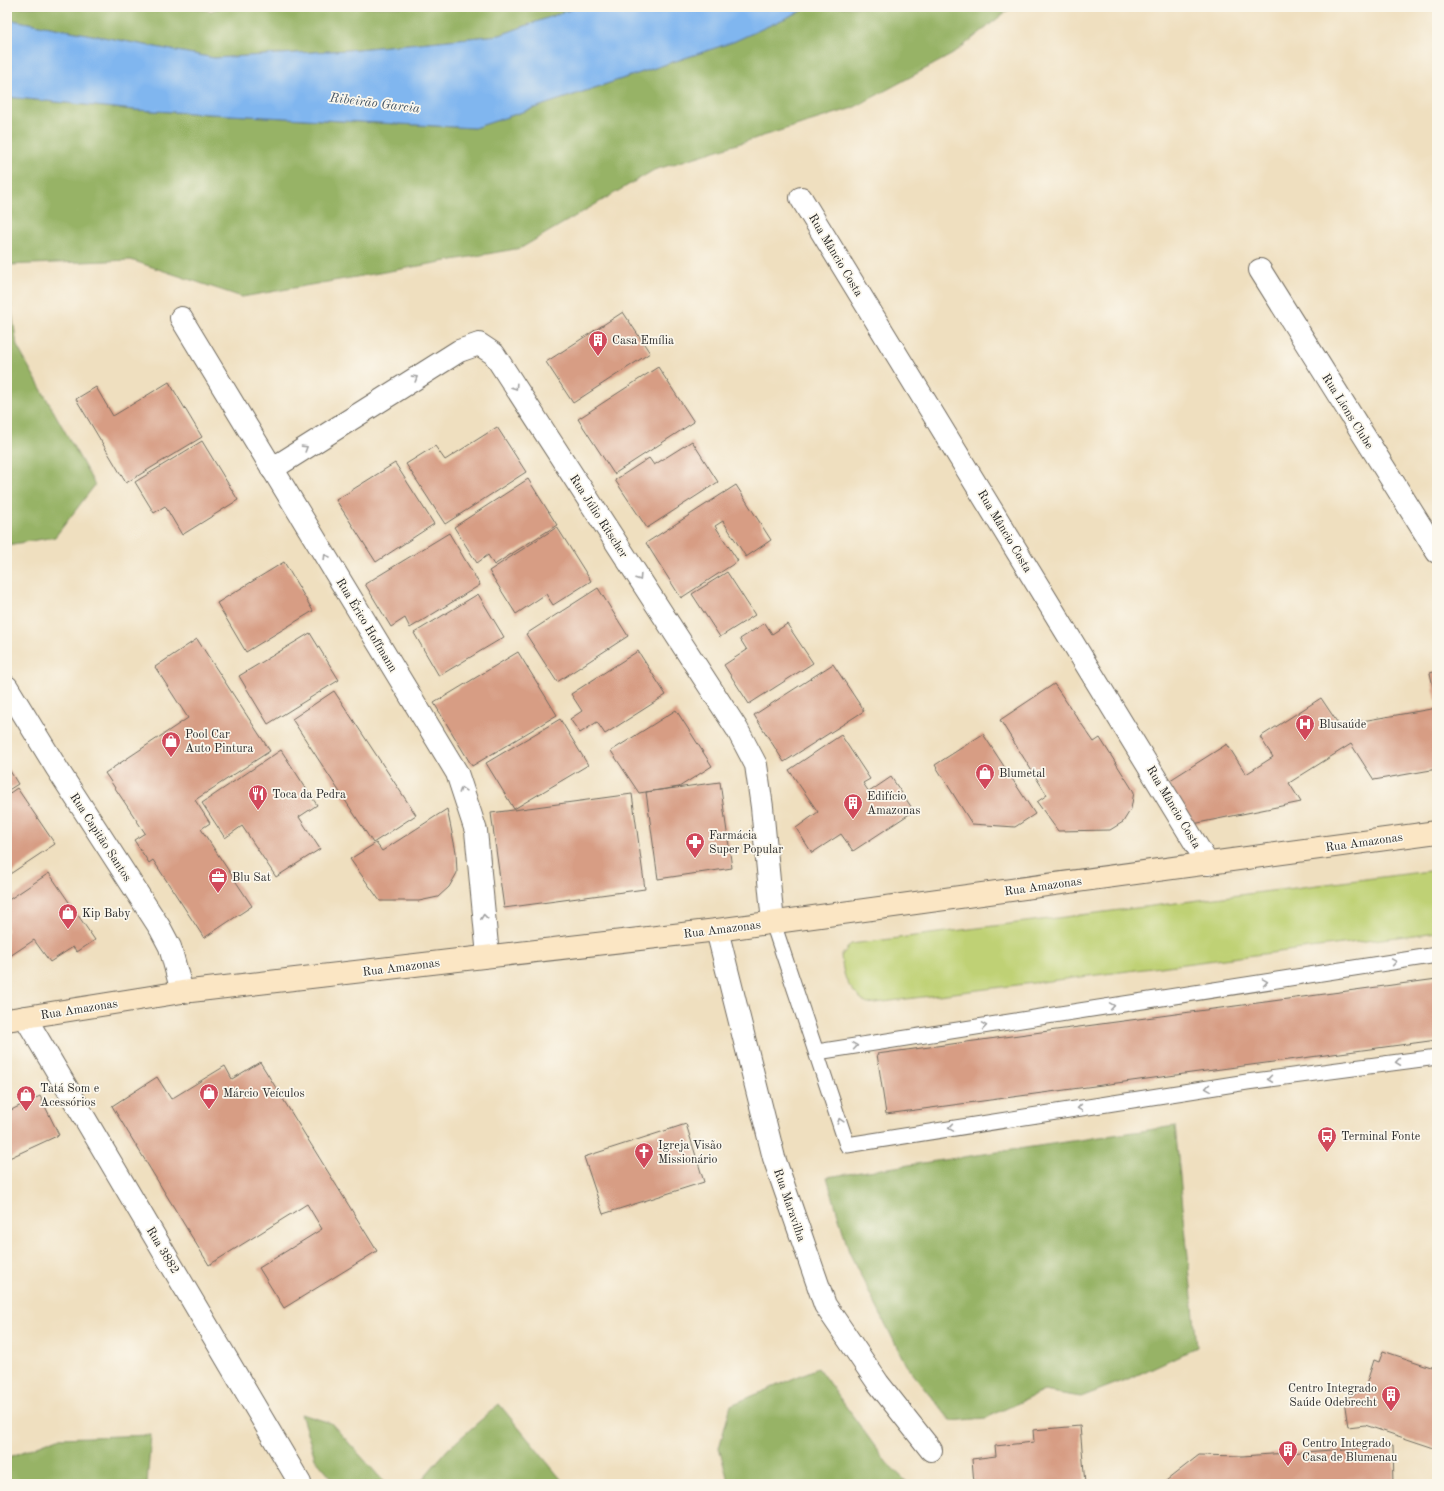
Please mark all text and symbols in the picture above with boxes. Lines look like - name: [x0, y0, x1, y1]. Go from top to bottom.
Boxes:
- water label: Ribeirão Garcia: [328, 91, 421, 115]
- street label: Rua Mâncio Costa: [806, 212, 864, 299]
- building icon: Casa Emília: [587, 329, 609, 357]
- place label: Casa Emília: [612, 335, 674, 347]
- street label: Rua Lions Clube: [1319, 372, 1375, 452]
- one-way arrow: [411, 376, 418, 383]
- one-way arrow: [510, 382, 517, 389]
- one-way arrow: [301, 445, 308, 453]
- street label: Rua Júlio Ritscher: [567, 473, 629, 560]
- street label: Rua Mâncio Costa: [975, 488, 1033, 575]
- one-way arrow: [323, 554, 330, 561]
- one-way arrow: [634, 574, 642, 581]
- street label: Rua Érico Hoffmann: [333, 575, 402, 675]
- hospital icon: Blusaúde: [1294, 713, 1316, 741]
- place label: Blusaúde: [1319, 719, 1367, 731]
- place label: Pool Car Auto Pintura: [185, 729, 253, 755]
- shop icon: Pool Car Auto Pintura: [160, 730, 182, 758]
- shop icon: Blumetal: [974, 762, 996, 790]
- street label: Rua Mâncio Costa: [1144, 764, 1202, 851]
- place label: Blumetal: [999, 768, 1045, 780]
- restaurant icon: Toca da Pedra: [247, 783, 269, 811]
- one-way arrow: [458, 786, 467, 793]
- place label: Toca da Pedra: [272, 789, 346, 801]
- street label: Rua Capitão Santos: [67, 791, 133, 884]
- place label: Edifício Amazonas: [867, 791, 920, 817]
- building icon: Edifício Amazonas: [842, 792, 864, 820]
- place label: Farmácia Super Popular: [709, 830, 783, 856]
- pharmacy icon: Farmácia Super Popular: [684, 831, 706, 859]
- street label: Rua Amazonas: [1325, 832, 1403, 854]
- office icon: Blu Sat: [207, 866, 229, 894]
- place label: Blu Sat: [232, 872, 271, 884]
- street label: Rua Amazonas: [1004, 876, 1082, 898]
- shop icon: Kip Baby: [57, 902, 79, 930]
- place label: Kip Baby: [82, 908, 131, 920]
- one-way arrow: [480, 914, 489, 920]
- street label: Rua Amazonas: [683, 919, 761, 941]
- street label: Rua Amazonas: [362, 957, 440, 979]
- one-way arrow: [1391, 958, 1397, 967]
- one-way arrow: [1262, 978, 1268, 987]
- street label: Rua Amazonas: [40, 998, 118, 1022]
- one-way arrow: [1109, 1002, 1115, 1011]
- one-way arrow: [981, 1022, 987, 1031]
- one-way arrow: [852, 1042, 858, 1051]
- one-way arrow: [1395, 1057, 1401, 1066]
- one-way arrow: [1266, 1074, 1273, 1083]
- shop icon: Márcio Veículos: [198, 1082, 220, 1110]
- place label: Tatá Som e Acessórios: [40, 1083, 100, 1109]
- one-way arrow: [1205, 1083, 1211, 1092]
- shop icon: Tatá Som e Acessórios: [15, 1084, 37, 1112]
- place label: Márcio Veículos: [223, 1088, 305, 1100]
- one-way arrow: [1077, 1103, 1083, 1112]
- one-way arrow: [836, 1118, 844, 1125]
- one-way arrow: [948, 1123, 954, 1132]
- bus stop icon: Terminal Fonte: [1316, 1125, 1338, 1153]
- place label: Terminal Fonte: [1341, 1131, 1421, 1143]
- place label: Igreja Visão Missionário: [658, 1140, 722, 1166]
- church icon: Igreja Visão Missionário: [633, 1141, 655, 1169]
- street label: Rua Maravilha: [771, 1167, 807, 1243]
- street label: Rua 3882: [144, 1225, 181, 1276]
- place label: Centro Integrado Saúde Odebrecht: [1288, 1383, 1377, 1409]
- building icon: Centro Integrado Saúde Odebrecht: [1380, 1384, 1402, 1412]
- place label: Centro Integrado Casa de Blumenau: [1302, 1438, 1398, 1464]
- building icon: Centro Integrado Casa de Blumenau: [1277, 1439, 1299, 1467]

